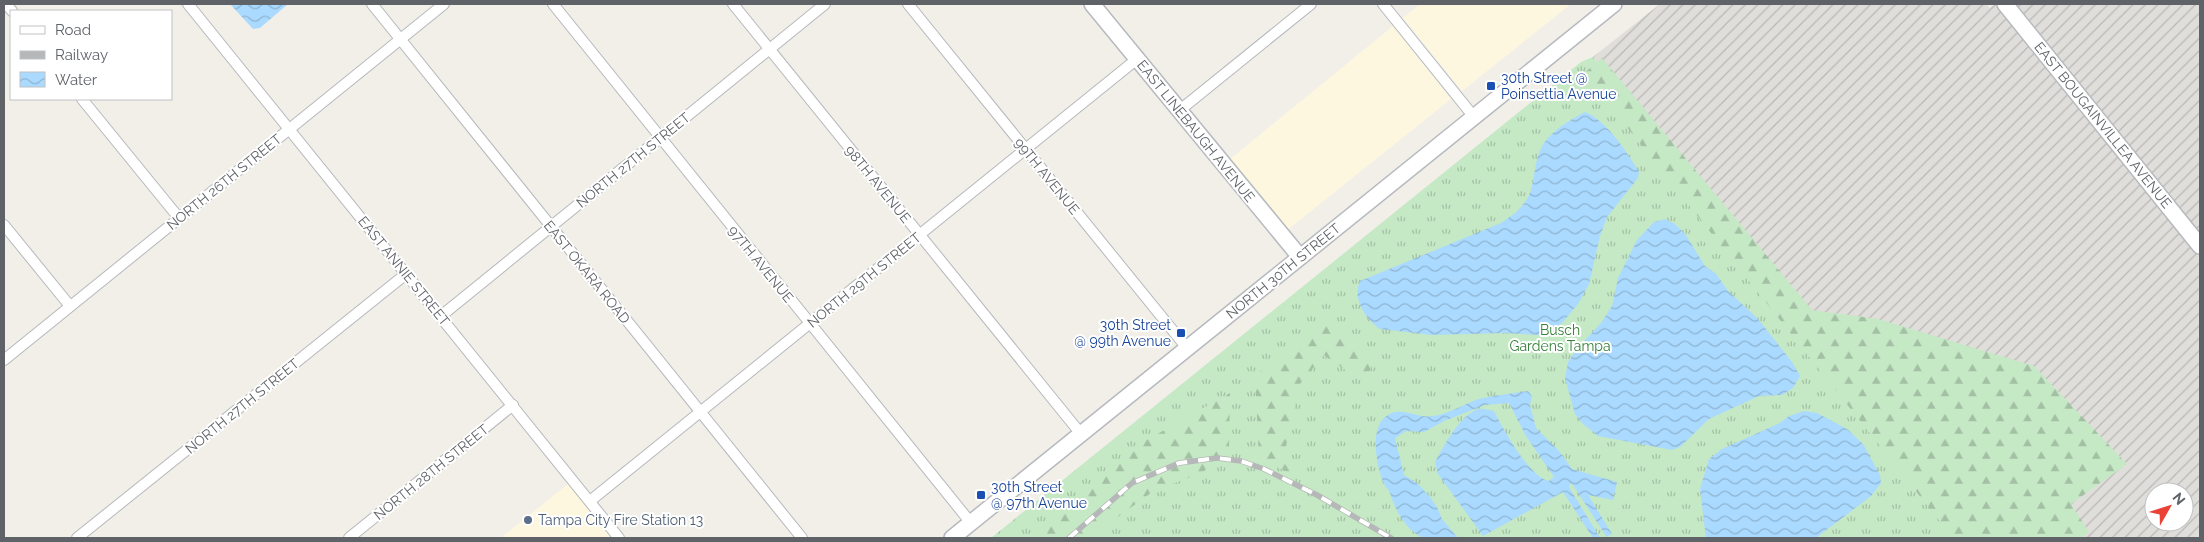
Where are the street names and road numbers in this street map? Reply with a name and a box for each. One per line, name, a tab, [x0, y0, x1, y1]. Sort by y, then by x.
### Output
street label: EAST BOUGAINVILLEA AVENUE	[2031, 39, 2175, 211]
street label: EAST LINEBAUGH AVENUE	[1134, 57, 1258, 205]
street label: NORTH 27TH STREET	[573, 109, 693, 211]
street label: NORTH 26TH STREET	[164, 131, 285, 233]
street label: 99TH AVENUE	[1011, 134, 1083, 218]
street label: 98TH AVENUE	[842, 142, 914, 226]
street label: EAST ANNIE STREET	[355, 213, 453, 329]
street label: EAST OKARA ROAD	[541, 217, 633, 327]
street label: NORTH 30TH STREET	[1223, 220, 1344, 322]
street label: 97TH AVENUE	[725, 222, 797, 306]
street label: NORTH 29TH STREET	[804, 229, 924, 331]
street label: NORTH 27TH STREET	[182, 355, 302, 457]
street label: NORTH 28TH STREET	[371, 421, 492, 523]

